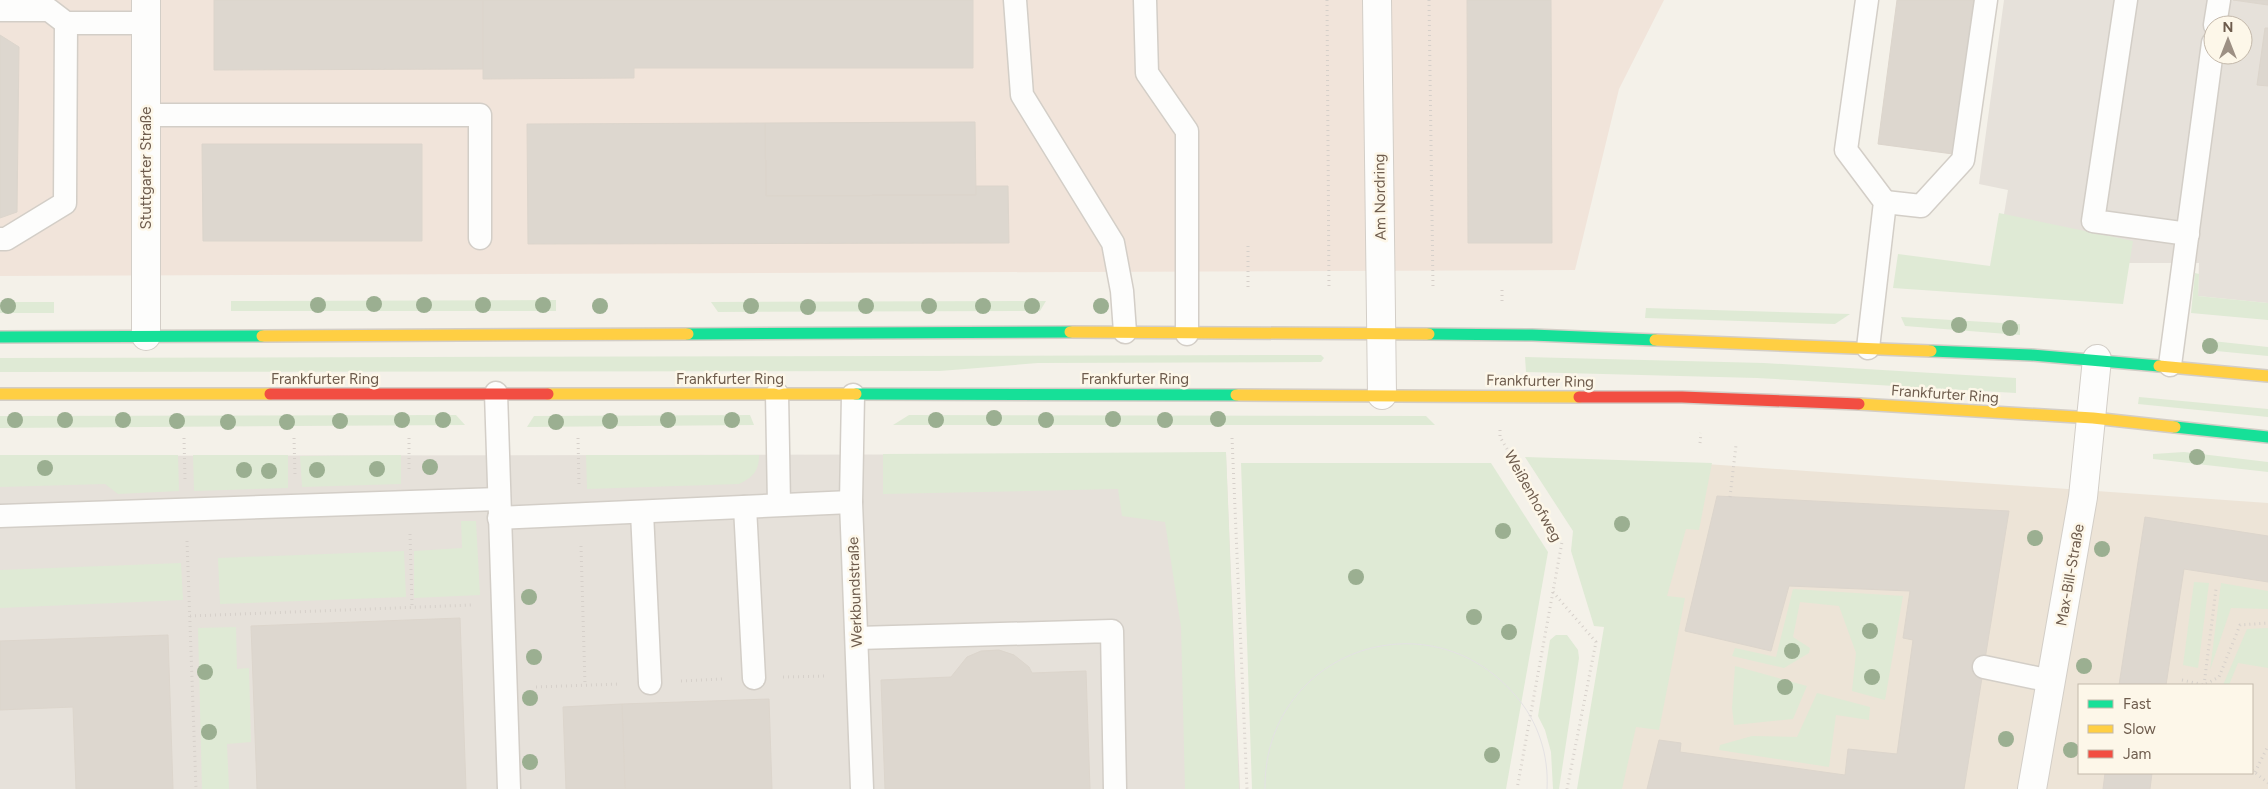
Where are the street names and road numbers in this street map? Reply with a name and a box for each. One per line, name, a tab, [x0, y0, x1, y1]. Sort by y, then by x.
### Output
street label: Stuttgarter Straße	[137, 107, 155, 229]
street label: Am Nordring	[1370, 154, 1390, 240]
street label: Frankfurter Ring	[271, 370, 379, 388]
street label: Frankfurter Ring	[676, 370, 784, 388]
street label: Frankfurter Ring	[1081, 370, 1189, 388]
street label: Frankfurter Ring	[1486, 371, 1594, 391]
street label: Frankfurter Ring	[1891, 381, 1999, 407]
street label: Weißenhofweg	[1500, 447, 1566, 545]
street label: Max-Bill-Straße	[2052, 522, 2088, 628]
street label: Werkbundstraße	[844, 536, 866, 648]

